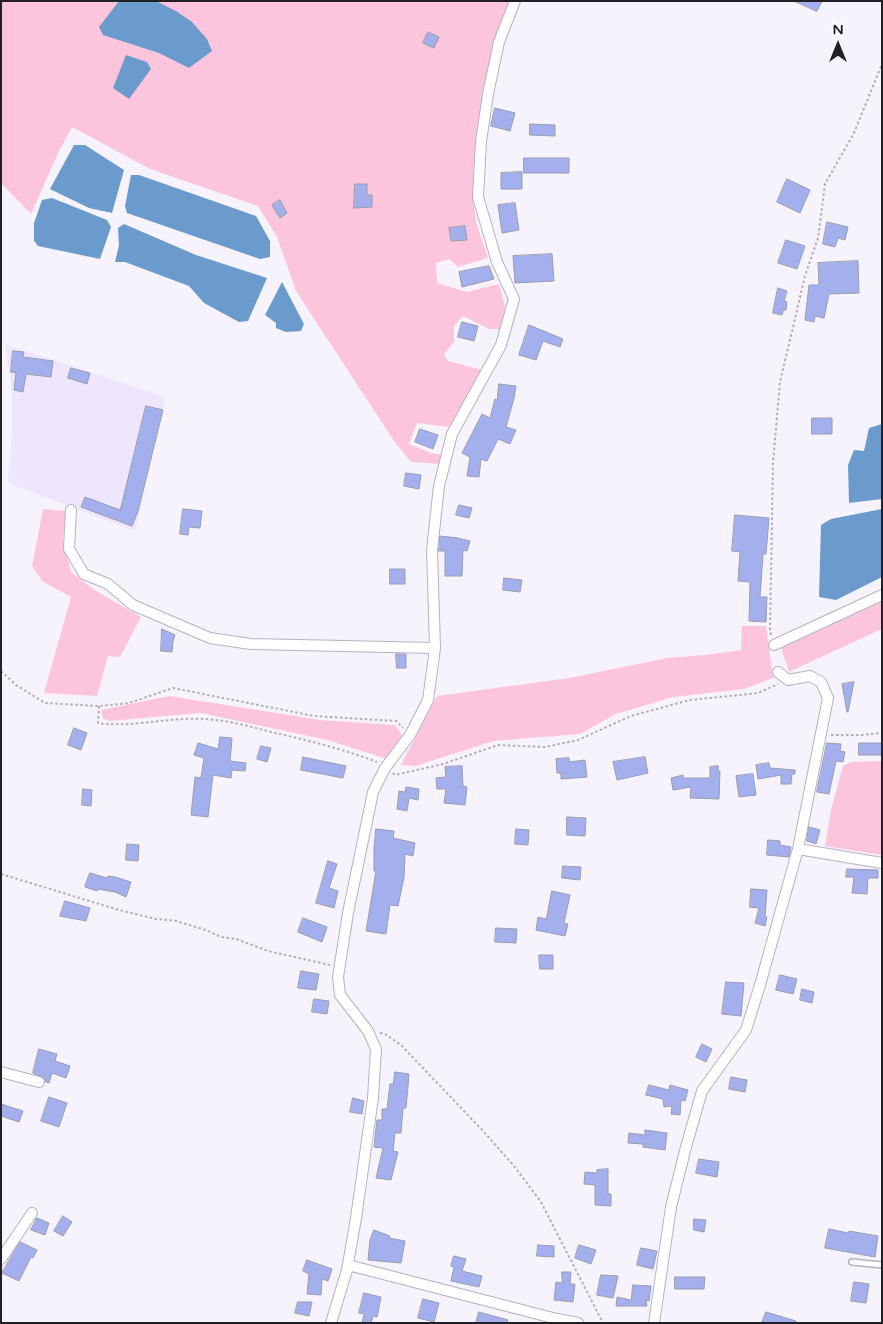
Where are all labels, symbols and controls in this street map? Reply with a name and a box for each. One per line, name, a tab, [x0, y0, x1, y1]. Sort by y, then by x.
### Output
north arrow	[813, 20, 863, 70]
text: N	[832, 21, 844, 38]

